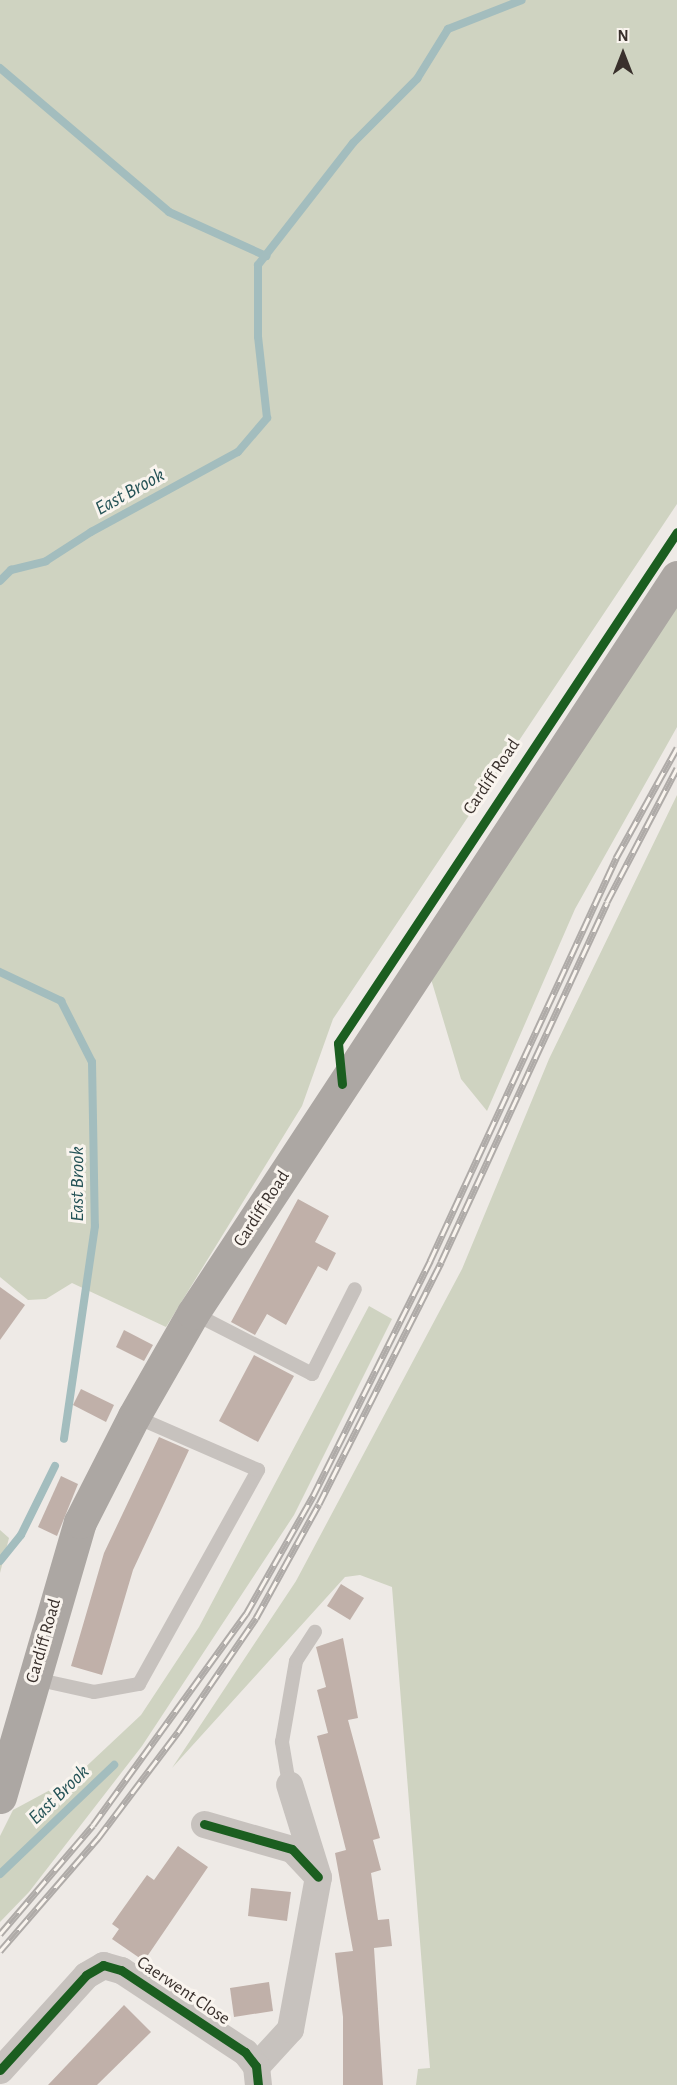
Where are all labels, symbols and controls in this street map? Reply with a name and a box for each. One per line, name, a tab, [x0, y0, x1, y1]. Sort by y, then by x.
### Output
north arrow	[593, 24, 653, 84]
text: N	[617, 28, 629, 44]
water label: East Brook	[91, 463, 169, 521]
street label: Cardiff Road	[459, 735, 525, 819]
water label: East Brook	[65, 1146, 89, 1222]
street label: Cardiff Road	[229, 1167, 295, 1251]
street label: Cardiff Road	[22, 1596, 66, 1686]
water label: East Brook	[23, 1760, 95, 1830]
street label: Caerwent Close	[132, 1952, 234, 2030]

